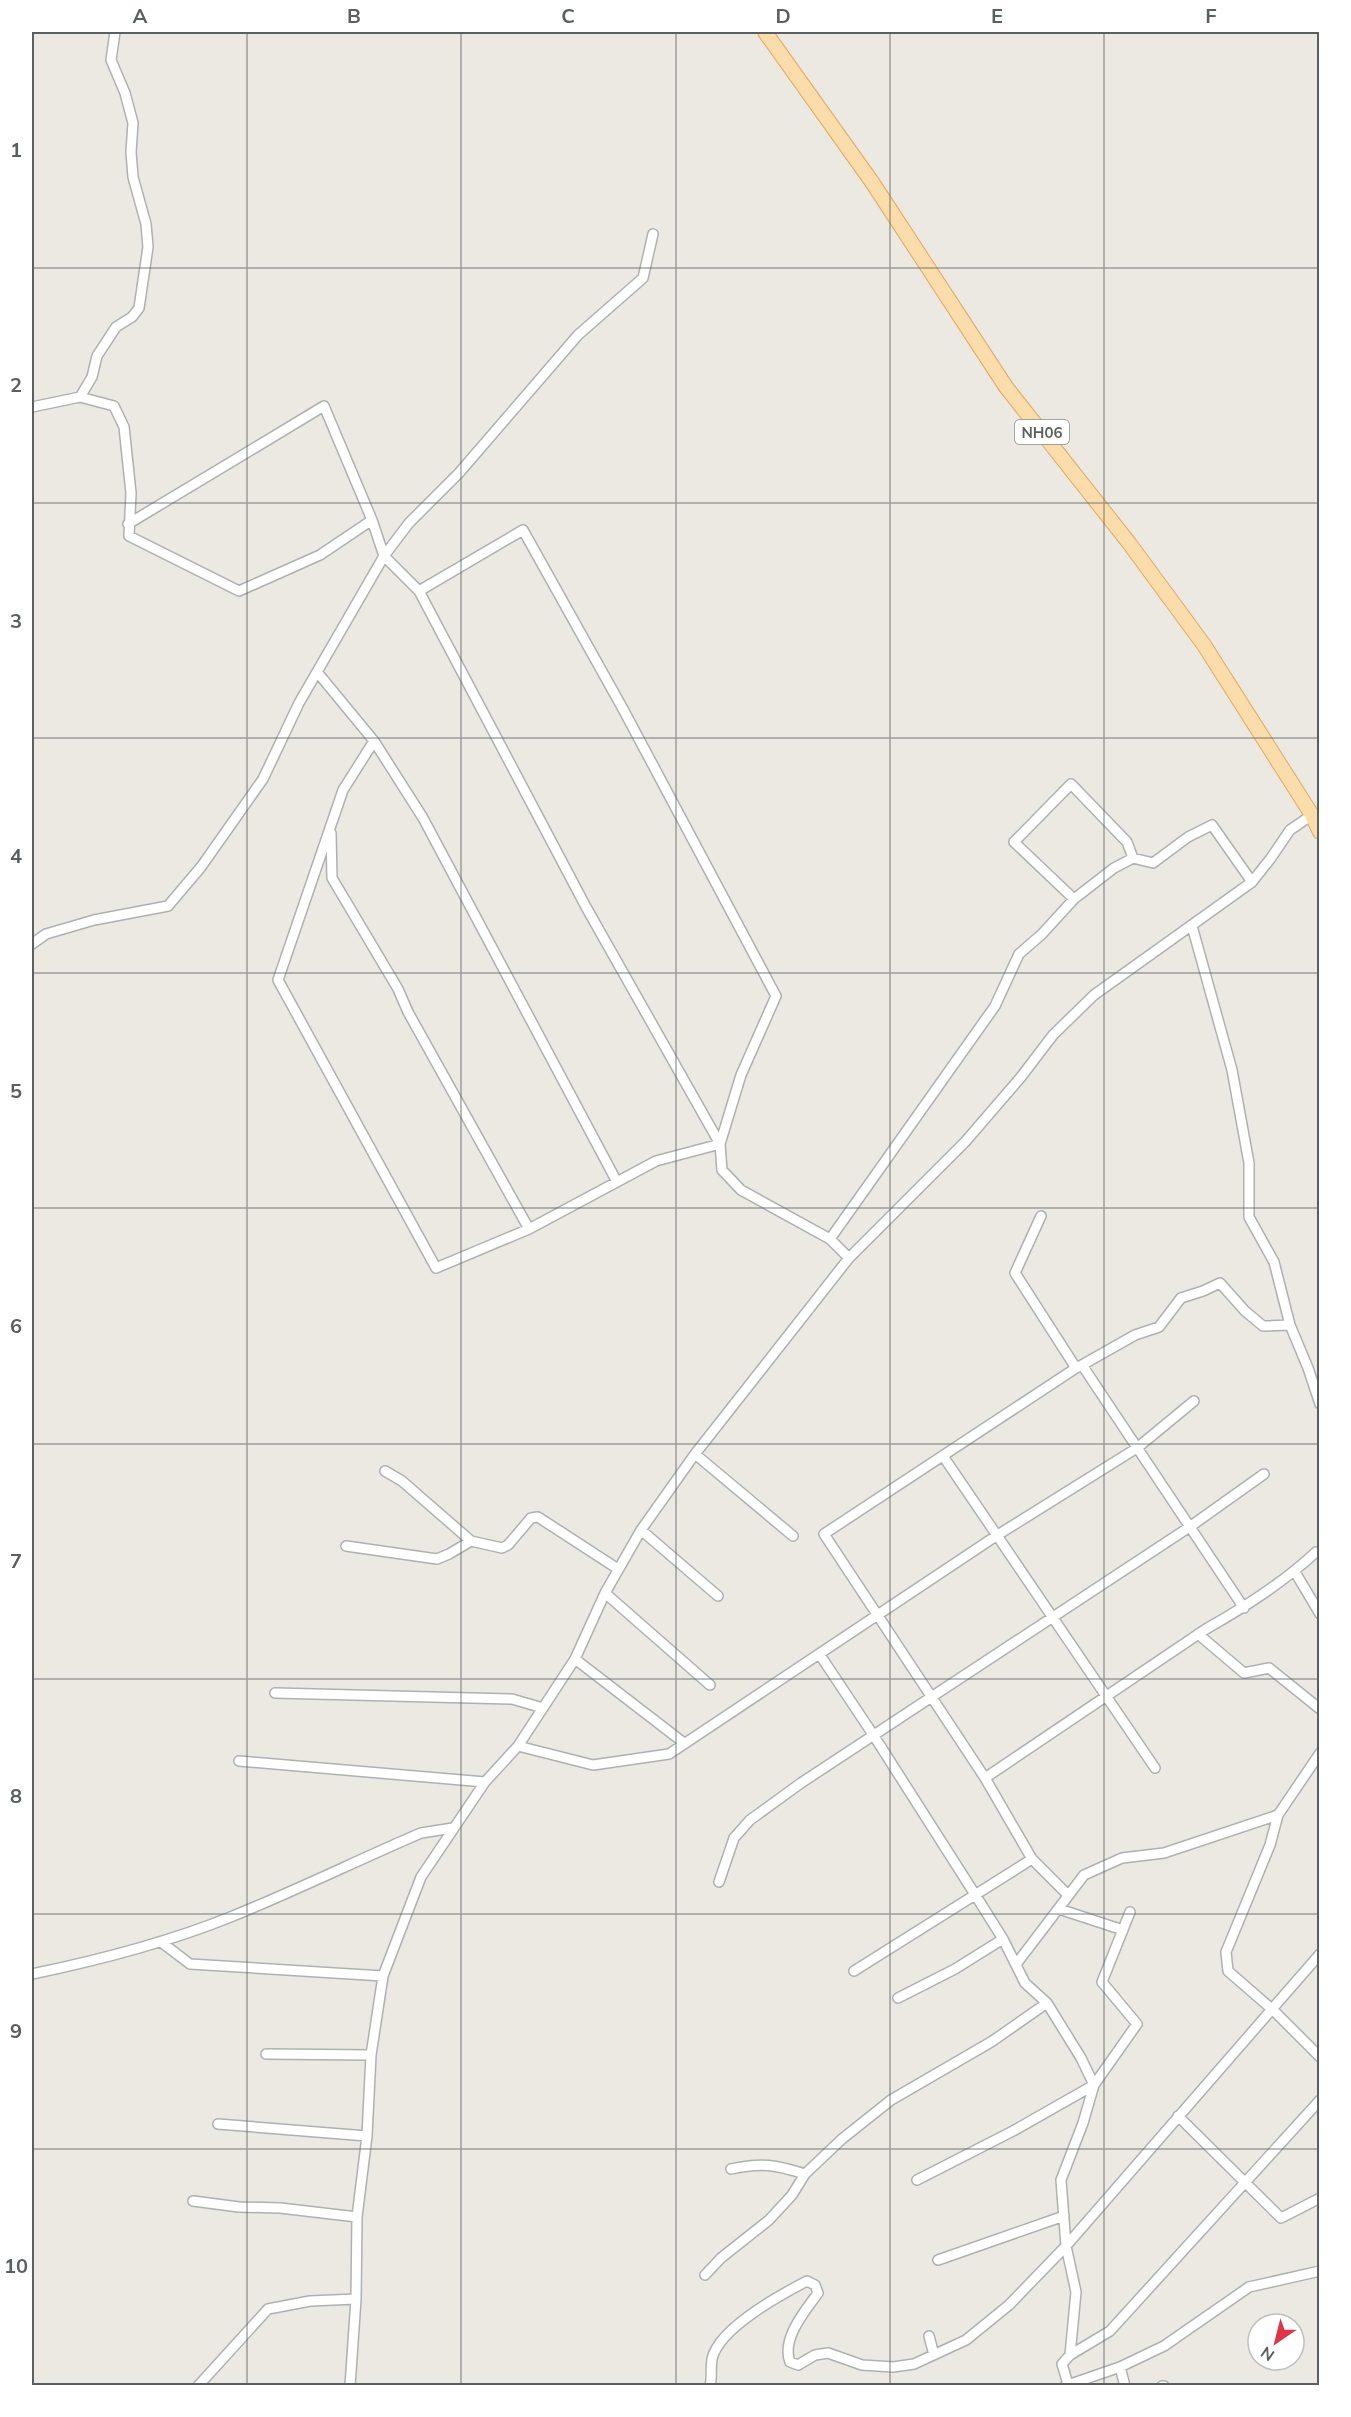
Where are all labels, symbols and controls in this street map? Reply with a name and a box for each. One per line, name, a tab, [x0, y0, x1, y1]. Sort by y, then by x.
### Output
text: A	[133, 3, 148, 28]
text: B	[347, 3, 361, 28]
text: C	[561, 3, 575, 28]
text: D	[775, 3, 791, 28]
text: E	[991, 3, 1003, 28]
text: F	[1205, 3, 1217, 28]
text: 1	[10, 137, 22, 162]
text: 2	[10, 372, 22, 397]
road number: NH06	[1015, 420, 1069, 444]
text: 3	[10, 608, 22, 633]
text: 4	[10, 843, 22, 868]
text: 5	[10, 1078, 22, 1103]
text: 6	[10, 1313, 22, 1338]
text: 7	[10, 1548, 22, 1573]
text: 8	[10, 1783, 22, 1808]
text: 9	[10, 2018, 22, 2043]
text: 10	[4, 2253, 28, 2278]
north arrow	[1246, 2312, 1306, 2372]
text: N	[1257, 2343, 1278, 2366]

